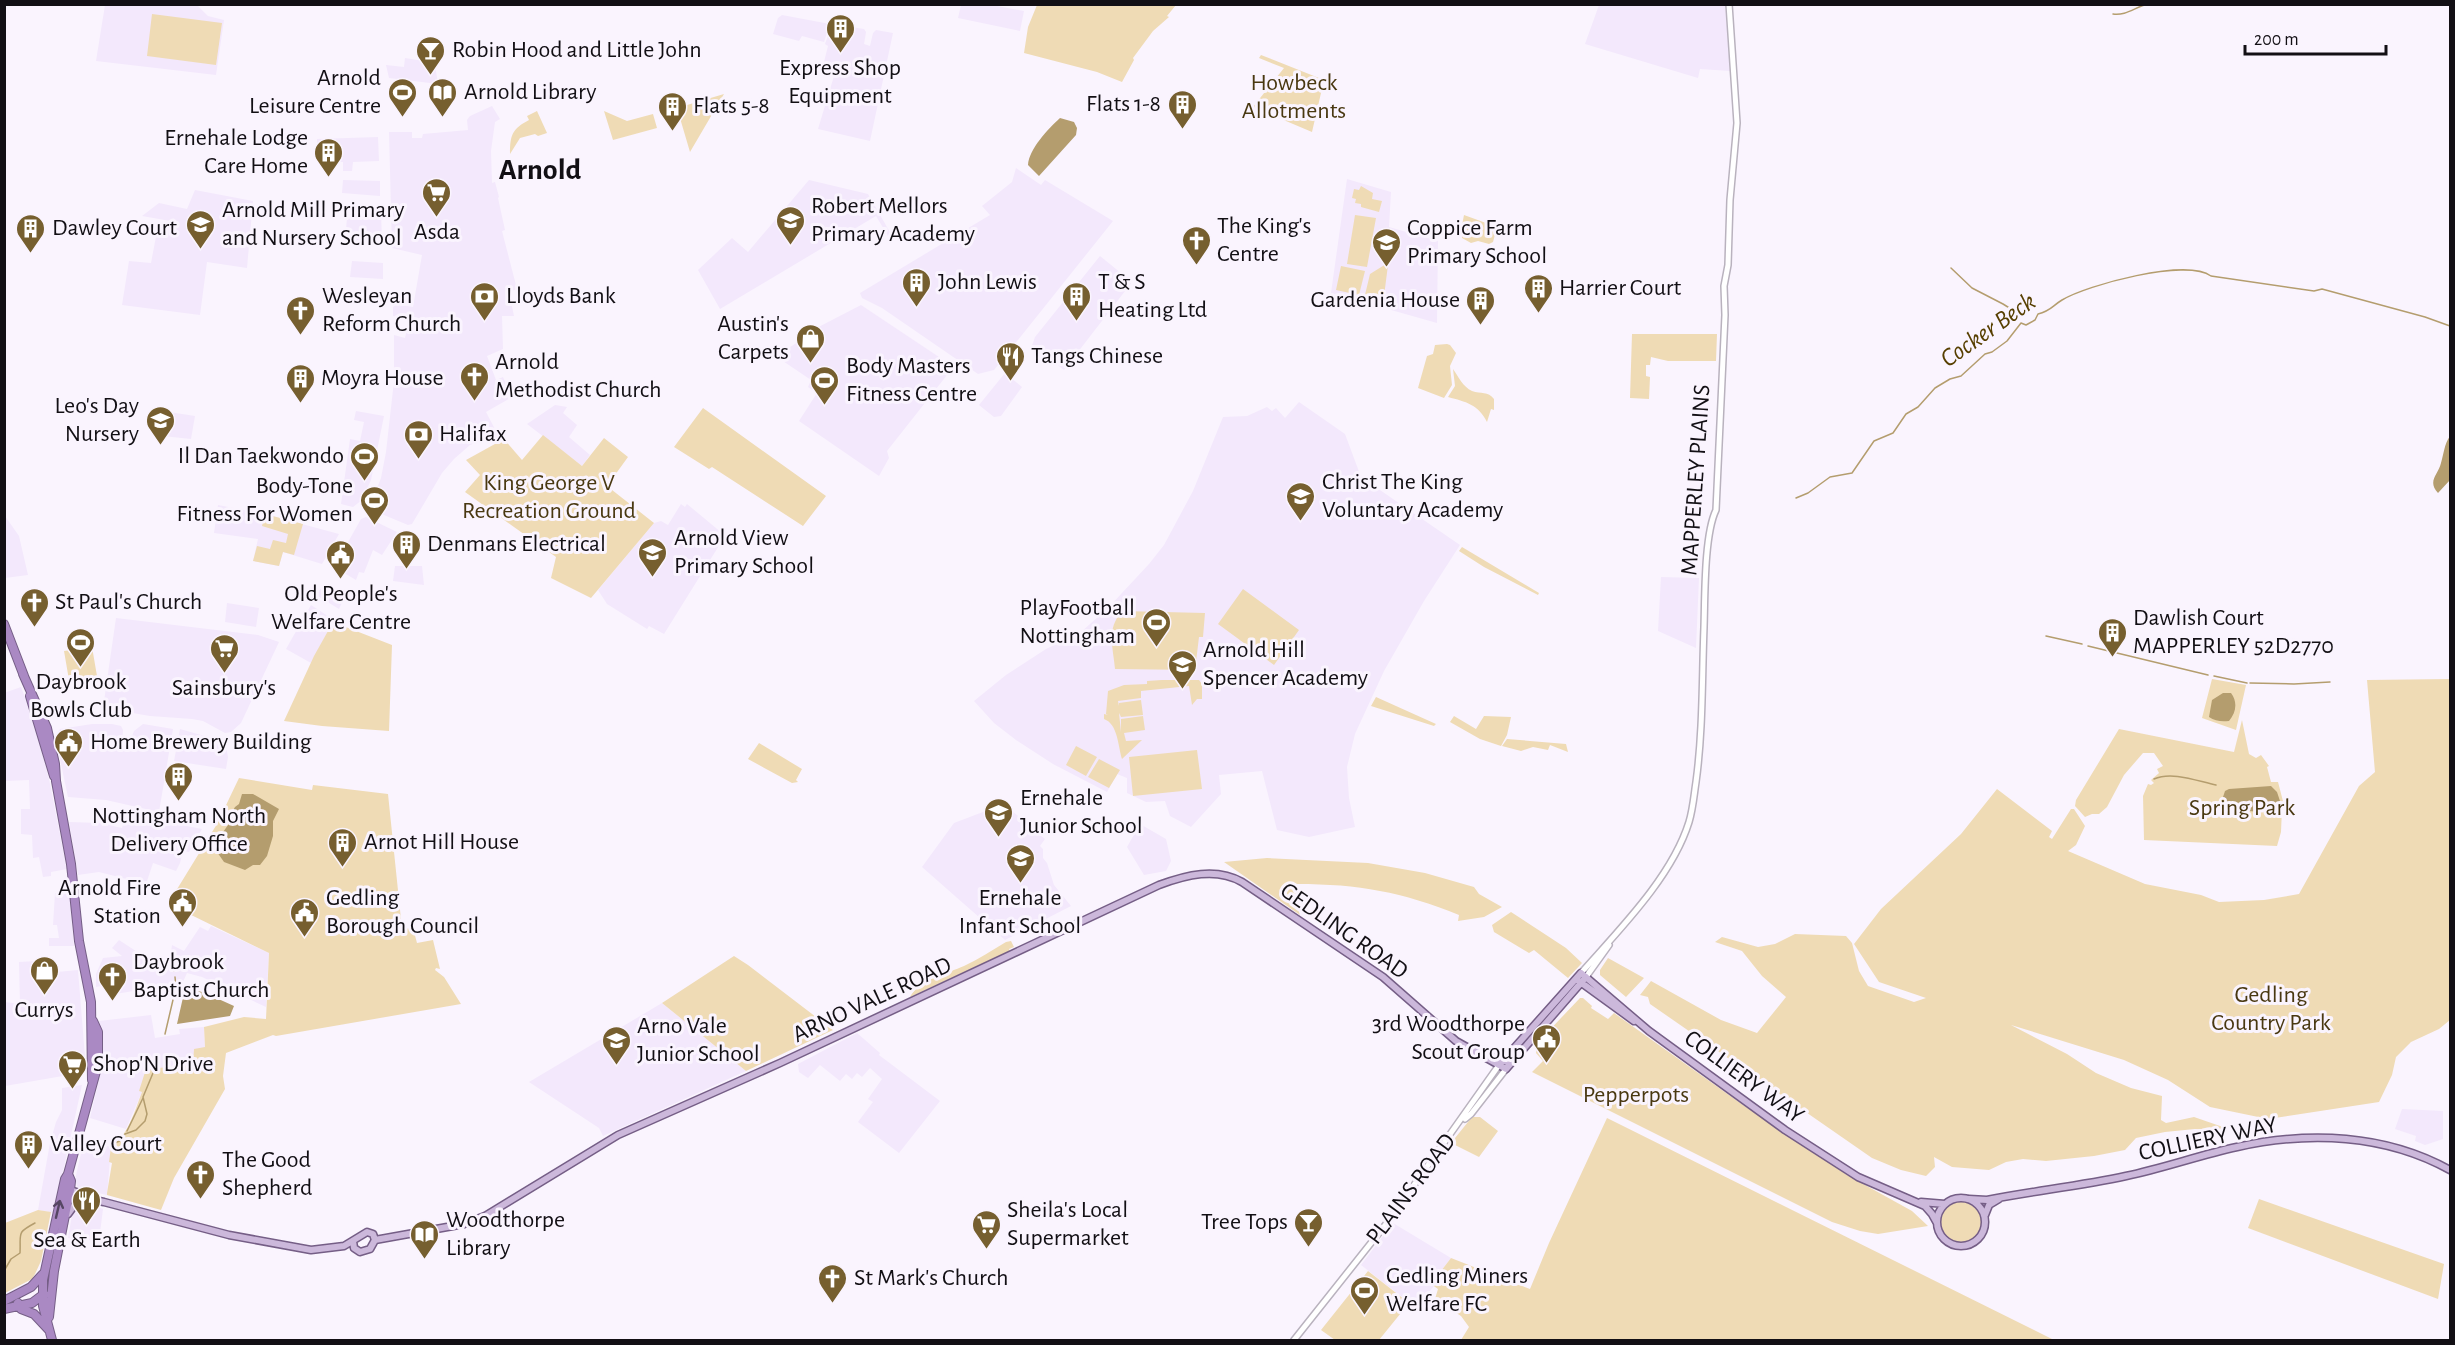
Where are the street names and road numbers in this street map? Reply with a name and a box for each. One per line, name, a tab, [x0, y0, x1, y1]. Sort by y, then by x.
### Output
street label: MAPPERLEY PLAINS	[1677, 384, 1715, 576]
street label: GEDLING ROAD	[1276, 878, 1412, 984]
street label: ARNO VALE ROAD	[789, 953, 955, 1047]
street label: COLLIERY WAY	[1680, 1026, 1808, 1128]
street label: COLLIERY WAY	[2136, 1113, 2280, 1165]
street label: PLAINS ROAD	[1362, 1129, 1460, 1249]

